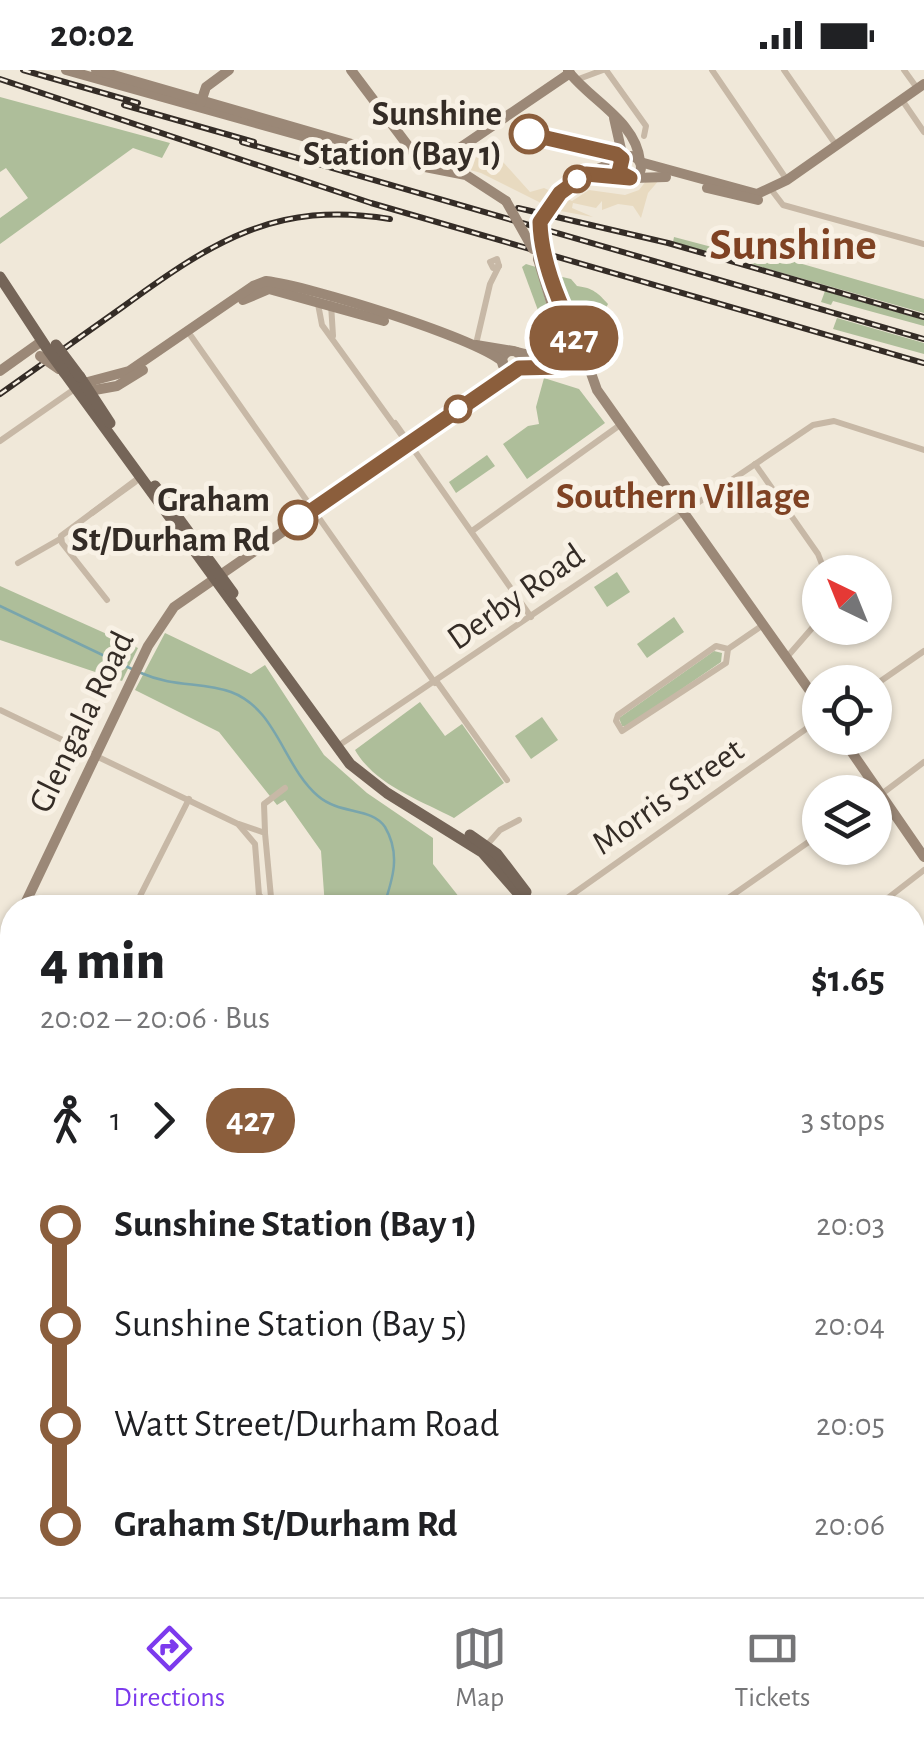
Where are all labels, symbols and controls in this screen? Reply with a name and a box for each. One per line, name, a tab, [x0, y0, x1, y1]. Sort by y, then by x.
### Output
text: 20:02	[50, 16, 134, 54]
place label: Sunshine Station (Bay 1)	[303, 97, 502, 172]
marker: Sunshine Station (Bay 1)	[510, 115, 548, 153]
unlabelled marker	[564, 166, 590, 192]
district label: Sunshine	[709, 223, 877, 268]
line badge: 427	[516, 306, 632, 370]
text: 427	[549, 321, 599, 356]
unlabelled marker	[445, 396, 471, 422]
district label: Southern Village	[556, 478, 810, 516]
place label: Graham St/Durham Rd	[71, 483, 270, 558]
marker: Graham St/Durham Rd	[279, 501, 317, 539]
street label: Derby Road	[441, 537, 591, 657]
north arrow	[802, 555, 892, 645]
map controls	[802, 555, 892, 865]
street label: Glengala Road	[23, 626, 141, 818]
button: locate	[802, 665, 892, 755]
street label: Morris Street	[586, 732, 750, 862]
button: layers	[802, 775, 892, 865]
text: 4 min	[40, 934, 165, 989]
text: $1.65	[811, 961, 885, 999]
text: 20:02 – 20:06 · Bus	[40, 1002, 270, 1034]
icon: walk	[40, 1093, 95, 1148]
icon: forward	[136, 1093, 191, 1148]
text: 427	[226, 1103, 275, 1138]
text: 1	[110, 1104, 121, 1136]
text: 3 stops	[801, 1104, 885, 1136]
text: Sunshine Station (Bay 1)	[114, 1206, 477, 1244]
text: 20:03	[816, 1209, 885, 1241]
text: Sunshine Station (Bay 5)	[114, 1306, 468, 1344]
text: 20:04	[814, 1309, 885, 1341]
text: Watt Street/Durham Road	[114, 1406, 499, 1444]
text: 20:05	[816, 1409, 885, 1441]
text: Graham St/Durham Rd	[114, 1506, 458, 1544]
text: 20:06	[814, 1509, 885, 1541]
tab: Directions	[114, 1621, 225, 1715]
tab: Map	[452, 1621, 507, 1715]
tab: Tickets	[735, 1621, 810, 1715]

